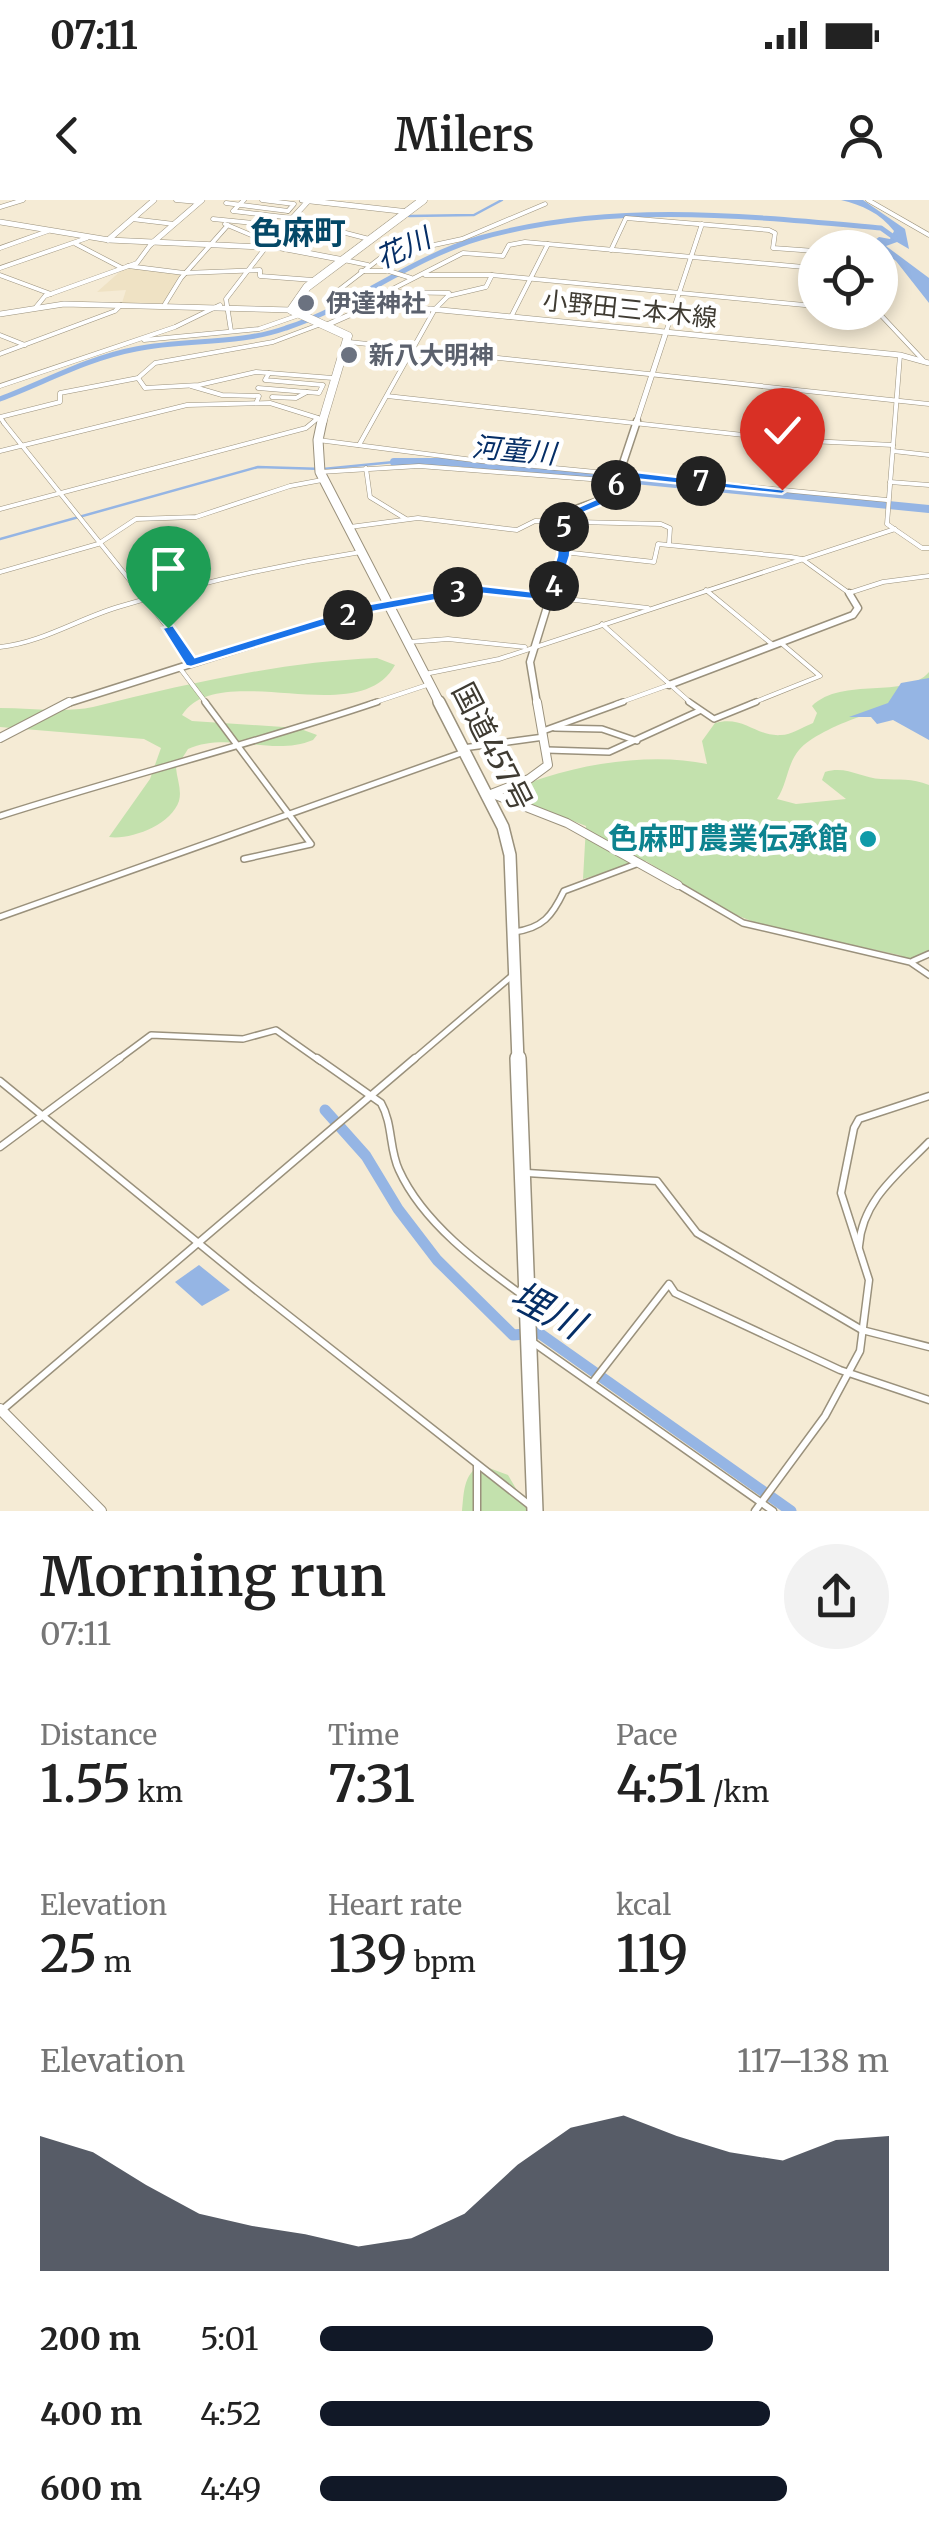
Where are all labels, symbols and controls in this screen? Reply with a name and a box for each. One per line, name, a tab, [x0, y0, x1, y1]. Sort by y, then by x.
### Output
text: 07:11	[50, 12, 138, 59]
text: Milers	[394, 107, 535, 163]
icon: back	[40, 108, 95, 163]
icon: person	[834, 108, 889, 163]
district label: 色麻町	[250, 213, 346, 253]
water label: 花川	[370, 219, 439, 276]
map controls	[798, 230, 898, 330]
button: locate	[798, 230, 898, 330]
street label: 小野田三本木線	[541, 284, 719, 334]
place label: 伊達神社	[326, 287, 426, 319]
marker: 伊達神社	[295, 292, 317, 314]
place label: 新八大明神	[369, 339, 494, 371]
marker: 新八大明神	[338, 344, 360, 366]
pin	[740, 388, 825, 491]
icon: check	[755, 403, 810, 458]
water label: 河童川	[471, 428, 560, 472]
pin: 7	[676, 456, 726, 506]
pin: 6	[591, 460, 641, 510]
text: 7	[693, 463, 709, 499]
text: 6	[607, 467, 625, 503]
pin: 5	[539, 502, 589, 552]
text: 5	[556, 509, 572, 545]
pin	[126, 526, 211, 629]
icon: arrive	[141, 541, 196, 596]
pin: 4	[529, 561, 579, 611]
pin: 3	[433, 567, 483, 617]
text: 4	[545, 568, 563, 604]
text: 3	[450, 574, 466, 610]
pin: 2	[323, 590, 373, 640]
text: 2	[340, 597, 356, 633]
street label: 国道457号	[444, 676, 541, 817]
place label: 色麻町農業伝承館	[608, 819, 848, 857]
marker: 色麻町農業伝承館	[857, 828, 879, 850]
water label: 埋川	[503, 1271, 595, 1350]
text: Morning run	[40, 1542, 386, 1611]
button: share	[784, 1544, 889, 1649]
text: 07:11	[40, 1614, 111, 1654]
text: Distance	[40, 1717, 157, 1753]
text: Time	[328, 1717, 399, 1753]
text: Pace	[616, 1717, 677, 1753]
text: 1.55	[40, 1753, 131, 1816]
text: 7:31	[328, 1753, 415, 1816]
text: 4:51	[616, 1753, 706, 1816]
text: km	[131, 1774, 183, 1810]
text: /km	[706, 1774, 769, 1810]
text: Elevation	[40, 1887, 167, 1923]
text: Heart rate	[328, 1887, 462, 1923]
text: kcal	[616, 1887, 671, 1923]
text: 25	[40, 1923, 97, 1986]
text: 139	[328, 1923, 407, 1986]
text: 119	[616, 1923, 688, 1986]
text: m	[97, 1944, 132, 1980]
text: bpm	[407, 1944, 476, 1980]
text: Elevation	[40, 2041, 185, 2081]
text: 117–138 m	[737, 2041, 889, 2081]
text: 200 m	[40, 2319, 141, 2359]
text: 5:01	[200, 2319, 258, 2359]
text: 400 m	[40, 2394, 142, 2434]
text: 4:52	[200, 2394, 262, 2434]
text: 600 m	[40, 2469, 142, 2509]
text: 4:49	[200, 2469, 261, 2509]

